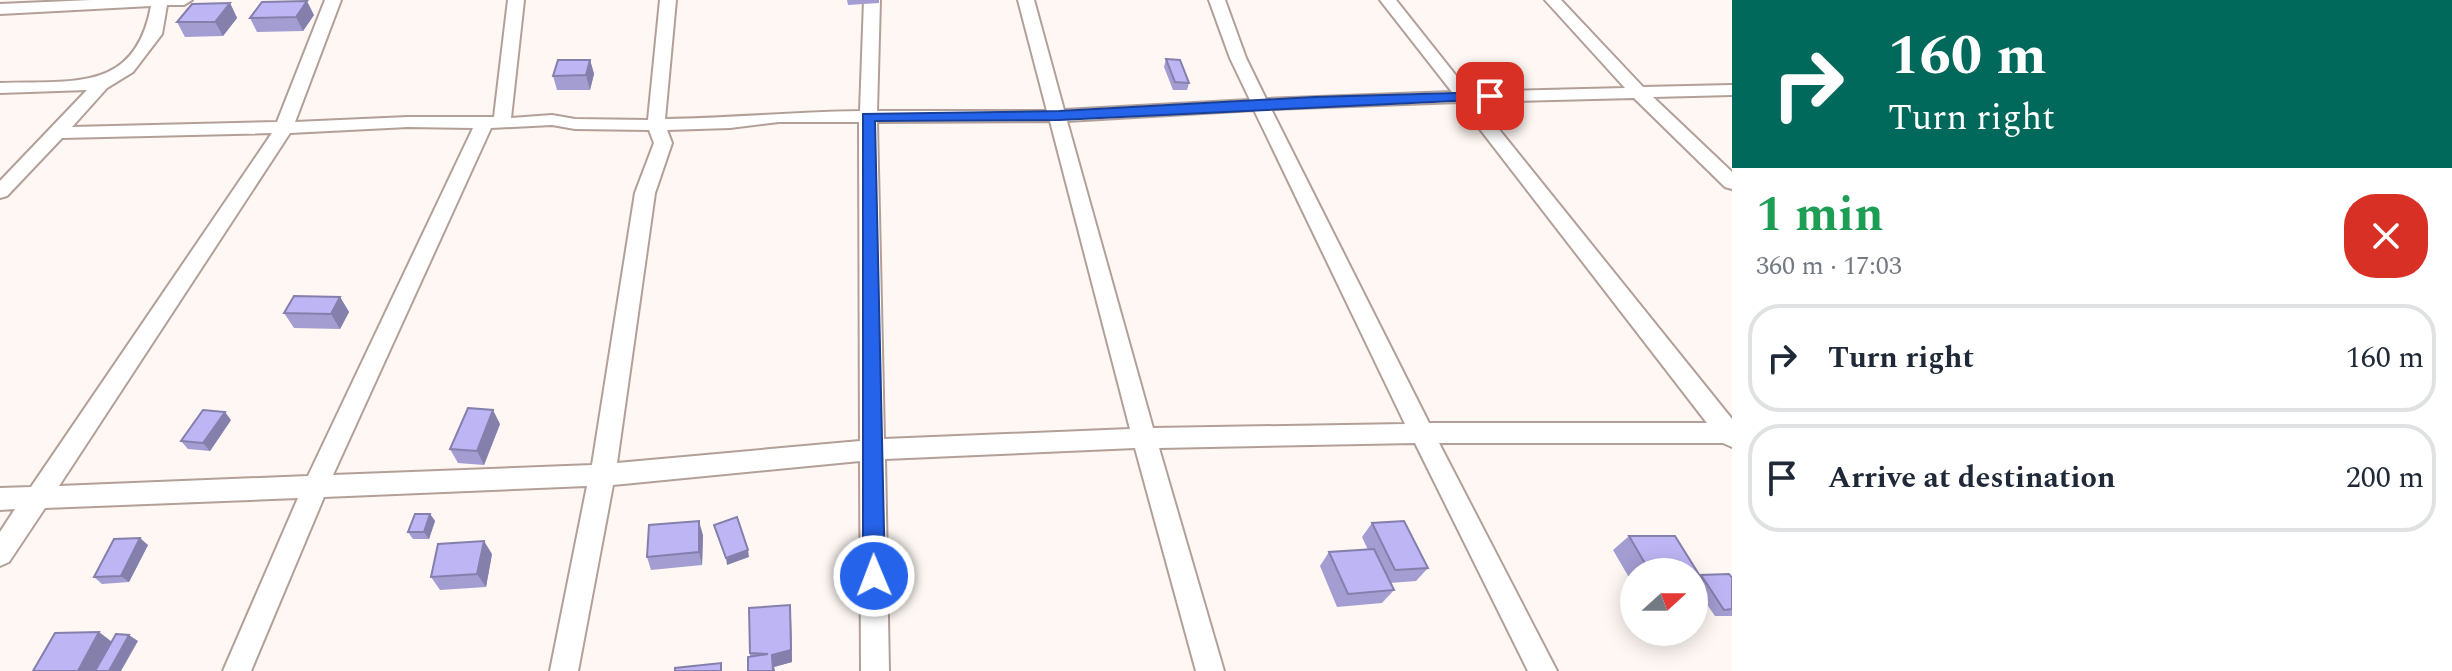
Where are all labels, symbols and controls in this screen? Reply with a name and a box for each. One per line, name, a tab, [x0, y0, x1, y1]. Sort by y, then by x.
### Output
text: 160 m	[1888, 14, 2047, 99]
icon: right	[1756, 32, 1860, 136]
pin	[1456, 62, 1524, 130]
icon: arrive	[1468, 74, 1512, 118]
text: Turn right	[1888, 91, 2055, 146]
text: 1 min	[1756, 179, 1884, 252]
button: close	[2344, 194, 2428, 278]
text: 360 m · 17:03	[1756, 246, 1902, 286]
text: Turn right	[1828, 335, 1974, 381]
text: 160 m	[2346, 335, 2424, 381]
icon: right	[1760, 336, 1804, 380]
text: Arrive at destination	[1828, 455, 2115, 501]
text: 200 m	[2346, 455, 2424, 501]
icon: arrive	[1760, 456, 1804, 500]
position arrow	[832, 534, 916, 618]
north arrow	[1620, 558, 1708, 646]
map controls	[1620, 558, 1708, 646]

